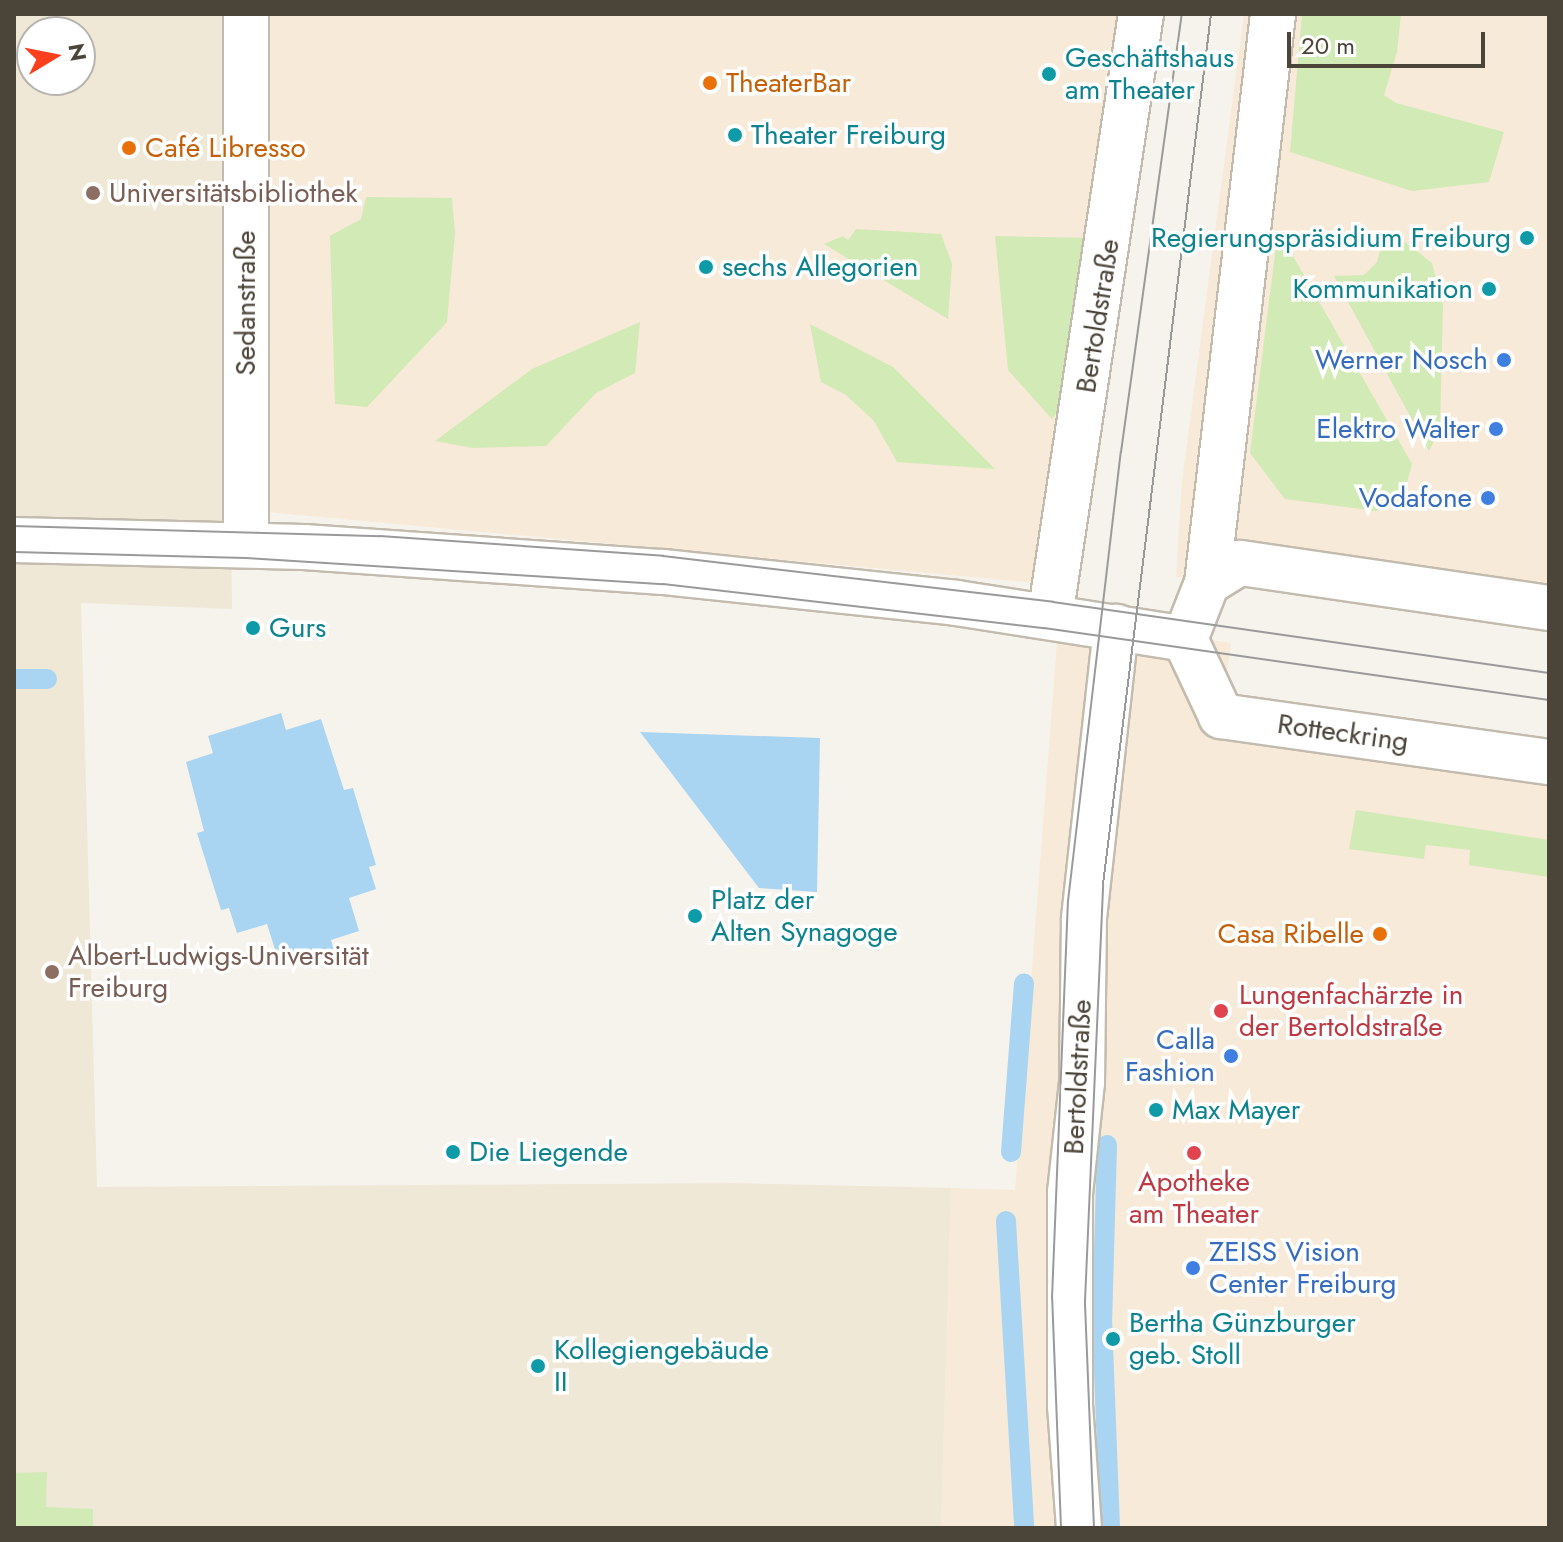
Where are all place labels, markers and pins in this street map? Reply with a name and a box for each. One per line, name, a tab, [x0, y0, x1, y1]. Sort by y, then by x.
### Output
place label: Geschäftshaus am Theater	[1065, 41, 1234, 107]
marker: Geschäftshaus am Theater	[1040, 65, 1058, 83]
place label: TheaterBar	[726, 66, 851, 100]
marker: TheaterBar	[701, 74, 719, 92]
place label: Theater Freiburg	[751, 118, 946, 152]
marker: Theater Freiburg	[726, 126, 744, 144]
place label: Café Libresso	[145, 131, 306, 165]
marker: Café Libresso	[120, 139, 138, 157]
place label: Universitätsbibliothek	[109, 176, 358, 210]
marker: Universitätsbibliothek	[84, 184, 102, 202]
place label: Regierungspräsidium Freiburg	[1151, 221, 1511, 255]
marker: Regierungspräsidium Freiburg	[1518, 229, 1536, 247]
place label: sechs Allegorien	[722, 250, 919, 284]
marker: sechs Allegorien	[697, 258, 715, 276]
place label: Kommunikation	[1293, 272, 1473, 306]
marker: Kommunikation	[1480, 280, 1498, 298]
place label: Werner Nosch	[1315, 343, 1488, 377]
marker: Werner Nosch	[1495, 351, 1513, 369]
place label: Elektro Walter	[1316, 412, 1480, 446]
marker: Elektro Walter	[1487, 420, 1505, 438]
place label: Vodafone	[1359, 481, 1472, 515]
marker: Vodafone	[1479, 489, 1497, 507]
place label: Gurs	[269, 611, 326, 645]
marker: Gurs	[244, 619, 262, 637]
place label: Platz der Alten Synagoge	[711, 883, 898, 949]
marker: Platz der Alten Synagoge	[686, 907, 704, 925]
place label: Casa Ribelle	[1218, 917, 1364, 951]
marker: Casa Ribelle	[1371, 925, 1389, 943]
place label: Albert-Ludwigs-Universität Freiburg	[68, 939, 369, 1005]
marker: Albert-Ludwigs-Universität Freiburg	[43, 963, 61, 981]
place label: Lungenfachärzte in der Bertoldstraße	[1239, 978, 1464, 1044]
marker: Lungenfachärzte in der Bertoldstraße	[1210, 1000, 1232, 1022]
place label: Calla Fashion	[1125, 1023, 1215, 1089]
marker: Calla Fashion	[1222, 1047, 1240, 1065]
place label: Max Mayer	[1172, 1093, 1300, 1127]
marker: Max Mayer	[1147, 1101, 1165, 1119]
place label: Die Liegende	[469, 1135, 628, 1169]
marker: Die Liegende	[444, 1143, 462, 1161]
marker: Apotheke am Theater	[1185, 1144, 1203, 1162]
place label: Apotheke am Theater	[1129, 1165, 1259, 1231]
place label: ZEISS Vision Center Freiburg	[1209, 1235, 1397, 1301]
marker: ZEISS Vision Center Freiburg	[1184, 1259, 1202, 1277]
place label: Bertha Günzburger geb. Stoll	[1129, 1306, 1356, 1372]
marker: Bertha Günzburger geb. Stoll	[1104, 1330, 1122, 1348]
place label: Kollegiengebäude II	[554, 1333, 769, 1399]
marker: Kollegiengebäude II	[529, 1357, 547, 1375]

